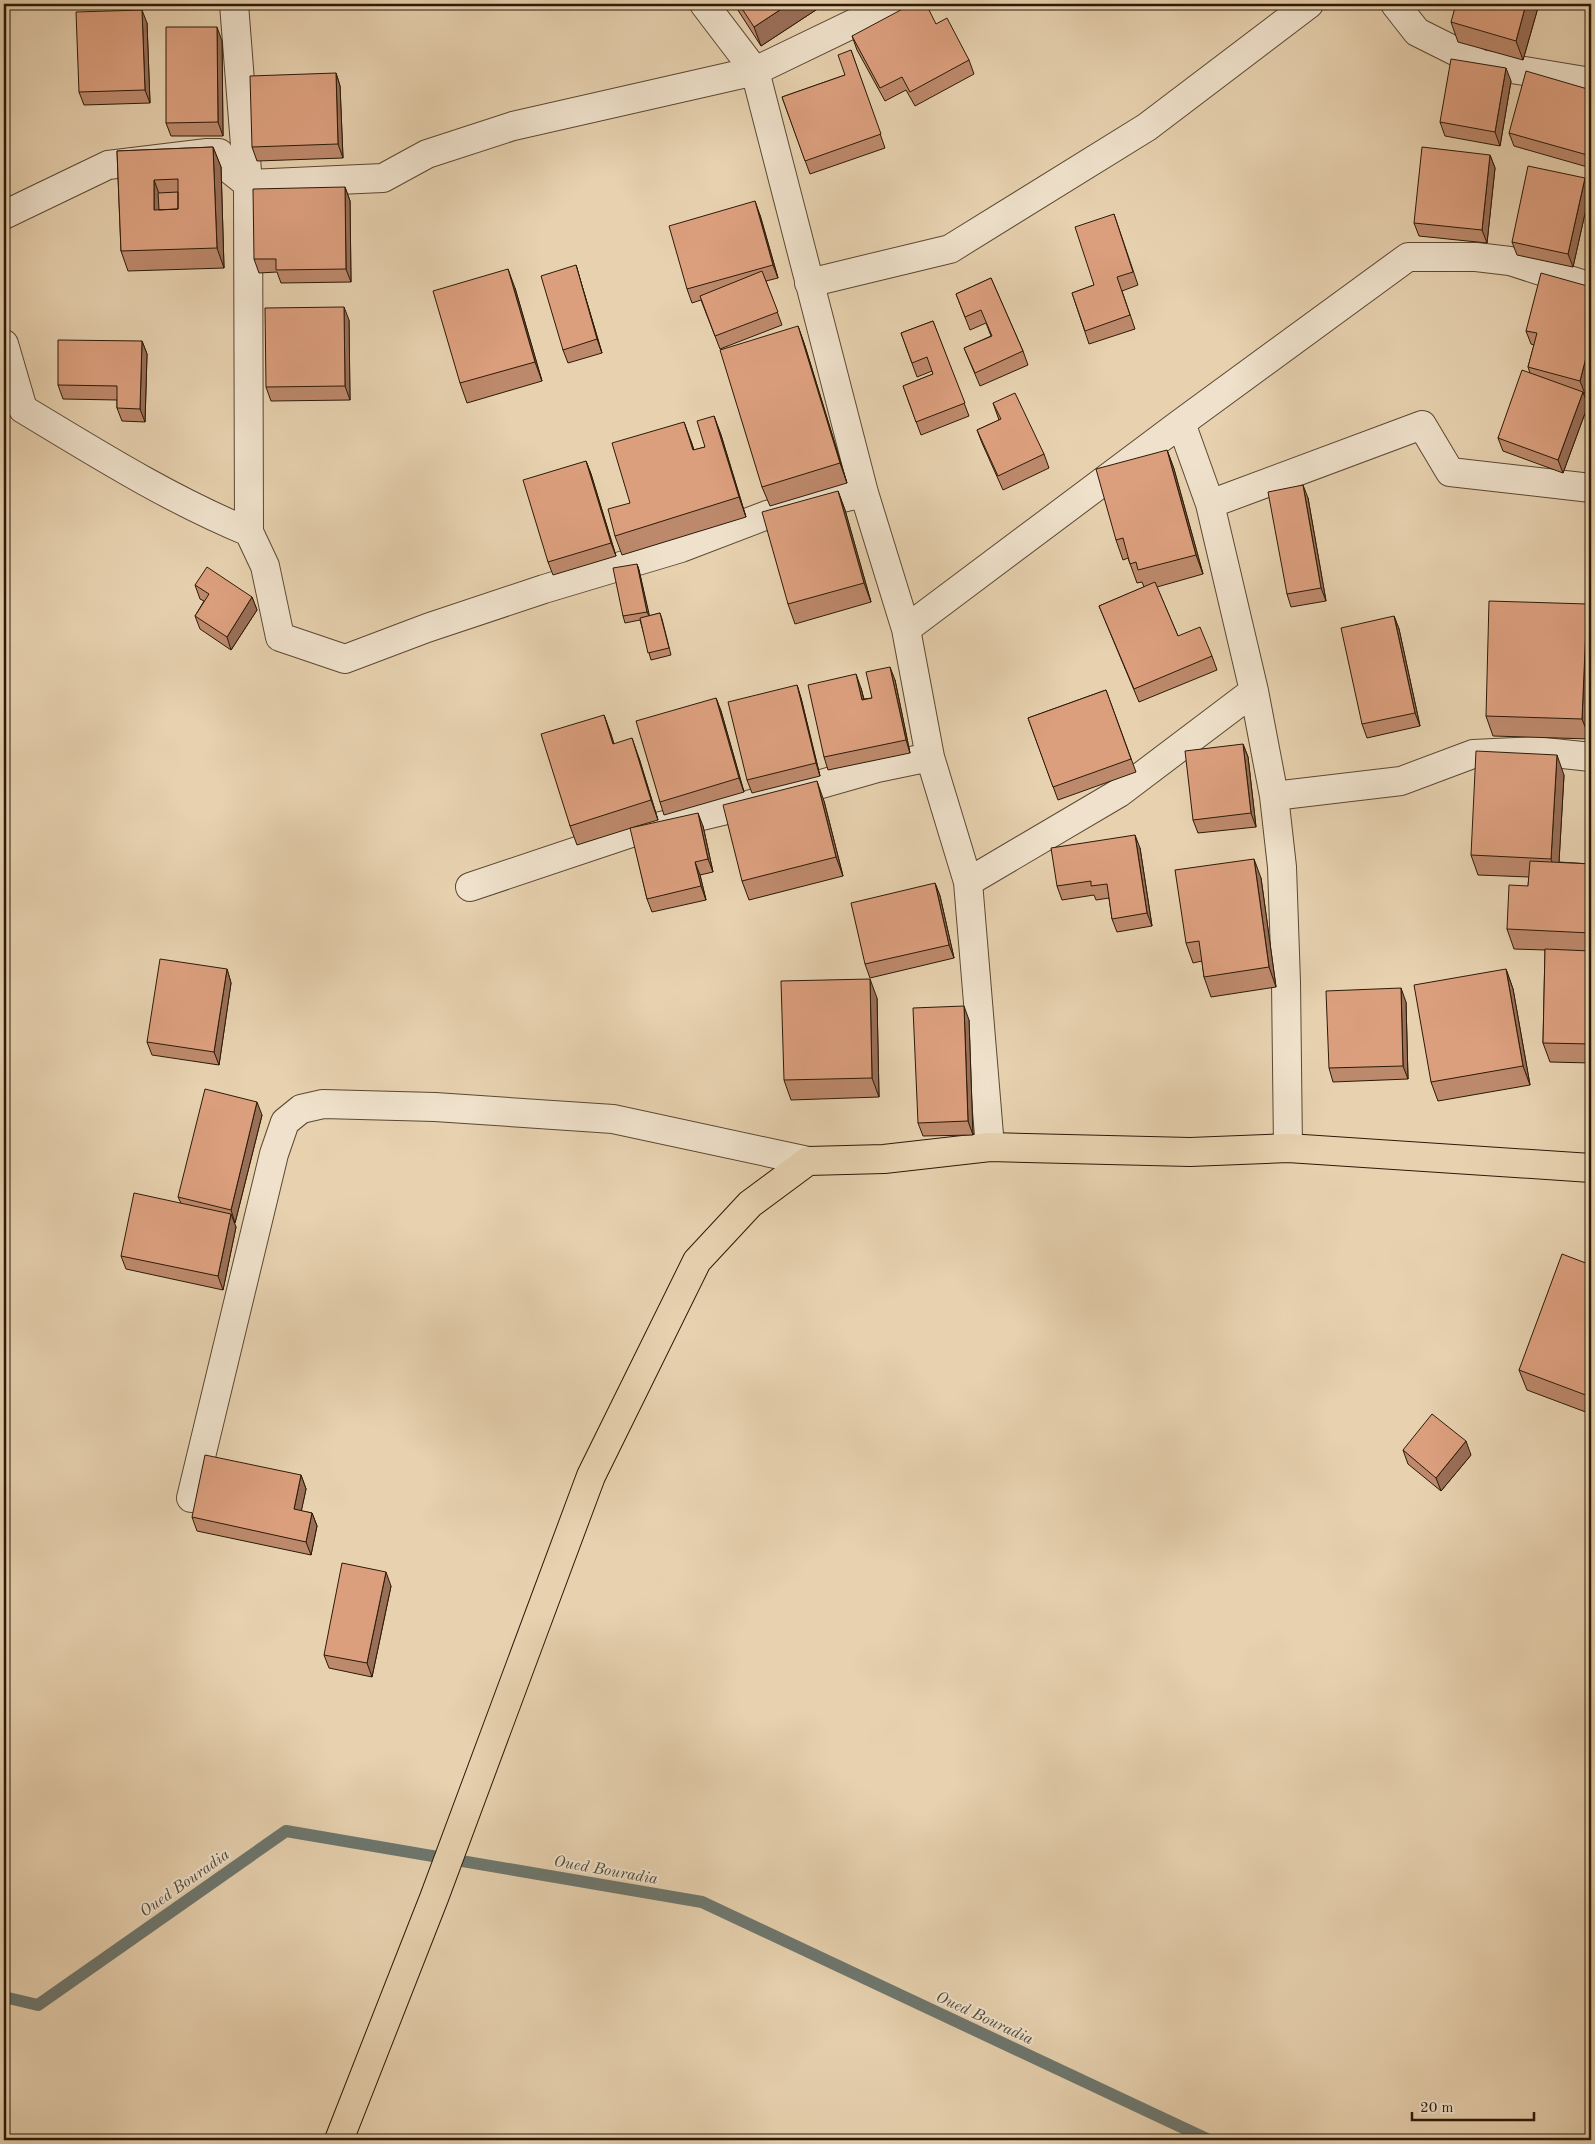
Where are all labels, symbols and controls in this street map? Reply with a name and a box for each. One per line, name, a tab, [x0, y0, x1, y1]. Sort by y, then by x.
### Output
water label: Oued Bouradia	[137, 1847, 233, 1920]
water label: Oued Bouradia	[552, 1854, 659, 1888]
water label: Oued Bouradia	[933, 1989, 1036, 2049]
scale bar	[1412, 2089, 1535, 2121]
text: 20 m	[1420, 2101, 1454, 2116]

